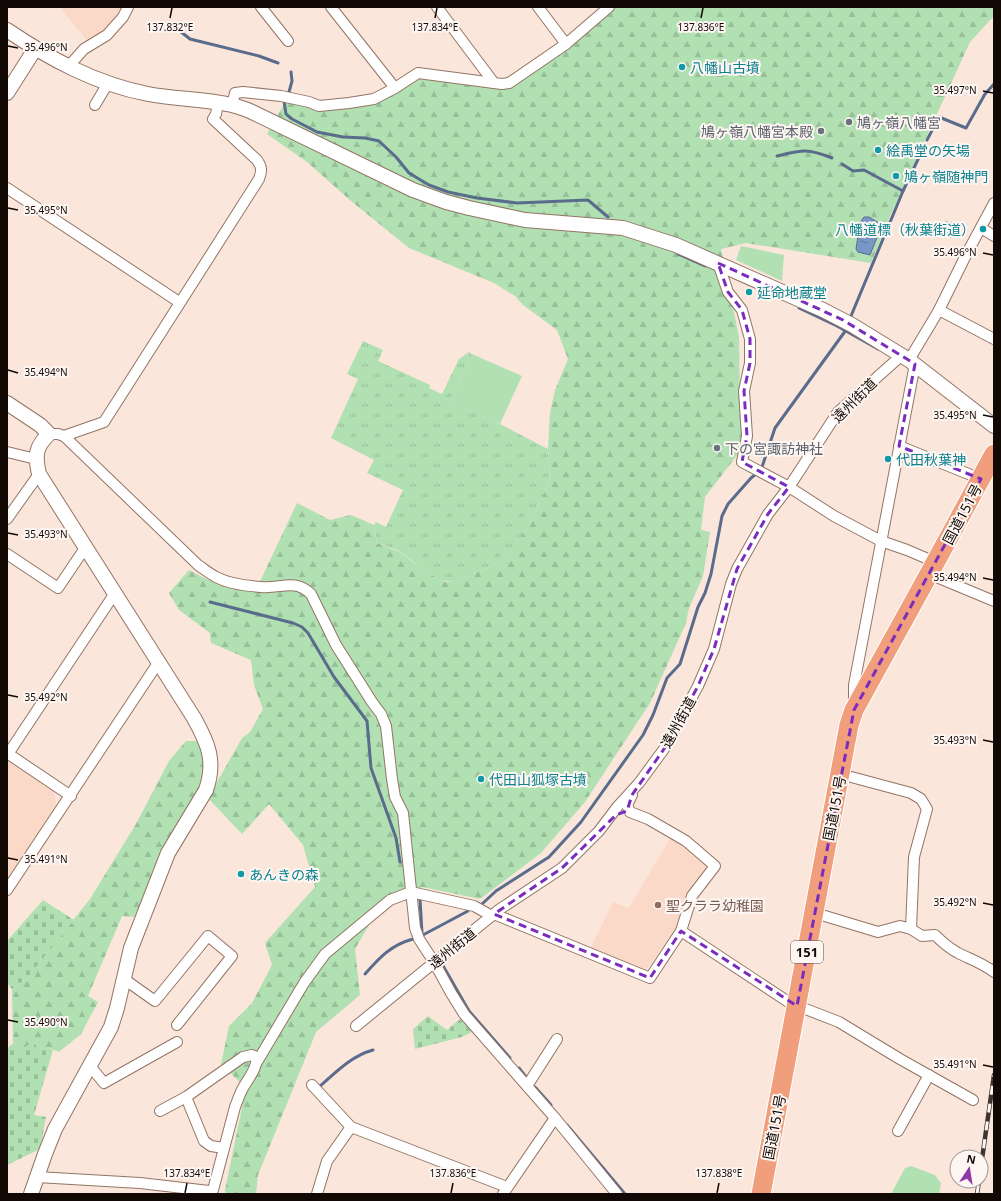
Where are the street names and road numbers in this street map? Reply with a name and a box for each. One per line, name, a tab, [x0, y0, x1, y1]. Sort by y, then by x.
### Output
street label: 遠州街道	[827, 373, 881, 427]
street label: 国道151号	[938, 480, 986, 548]
street label: 遠州街道	[656, 693, 700, 751]
street label: 国道151号	[818, 774, 850, 842]
street label: 遠州街道	[424, 923, 480, 973]
road number: 151	[791, 941, 823, 963]
street label: 国道151号	[758, 1093, 790, 1161]

